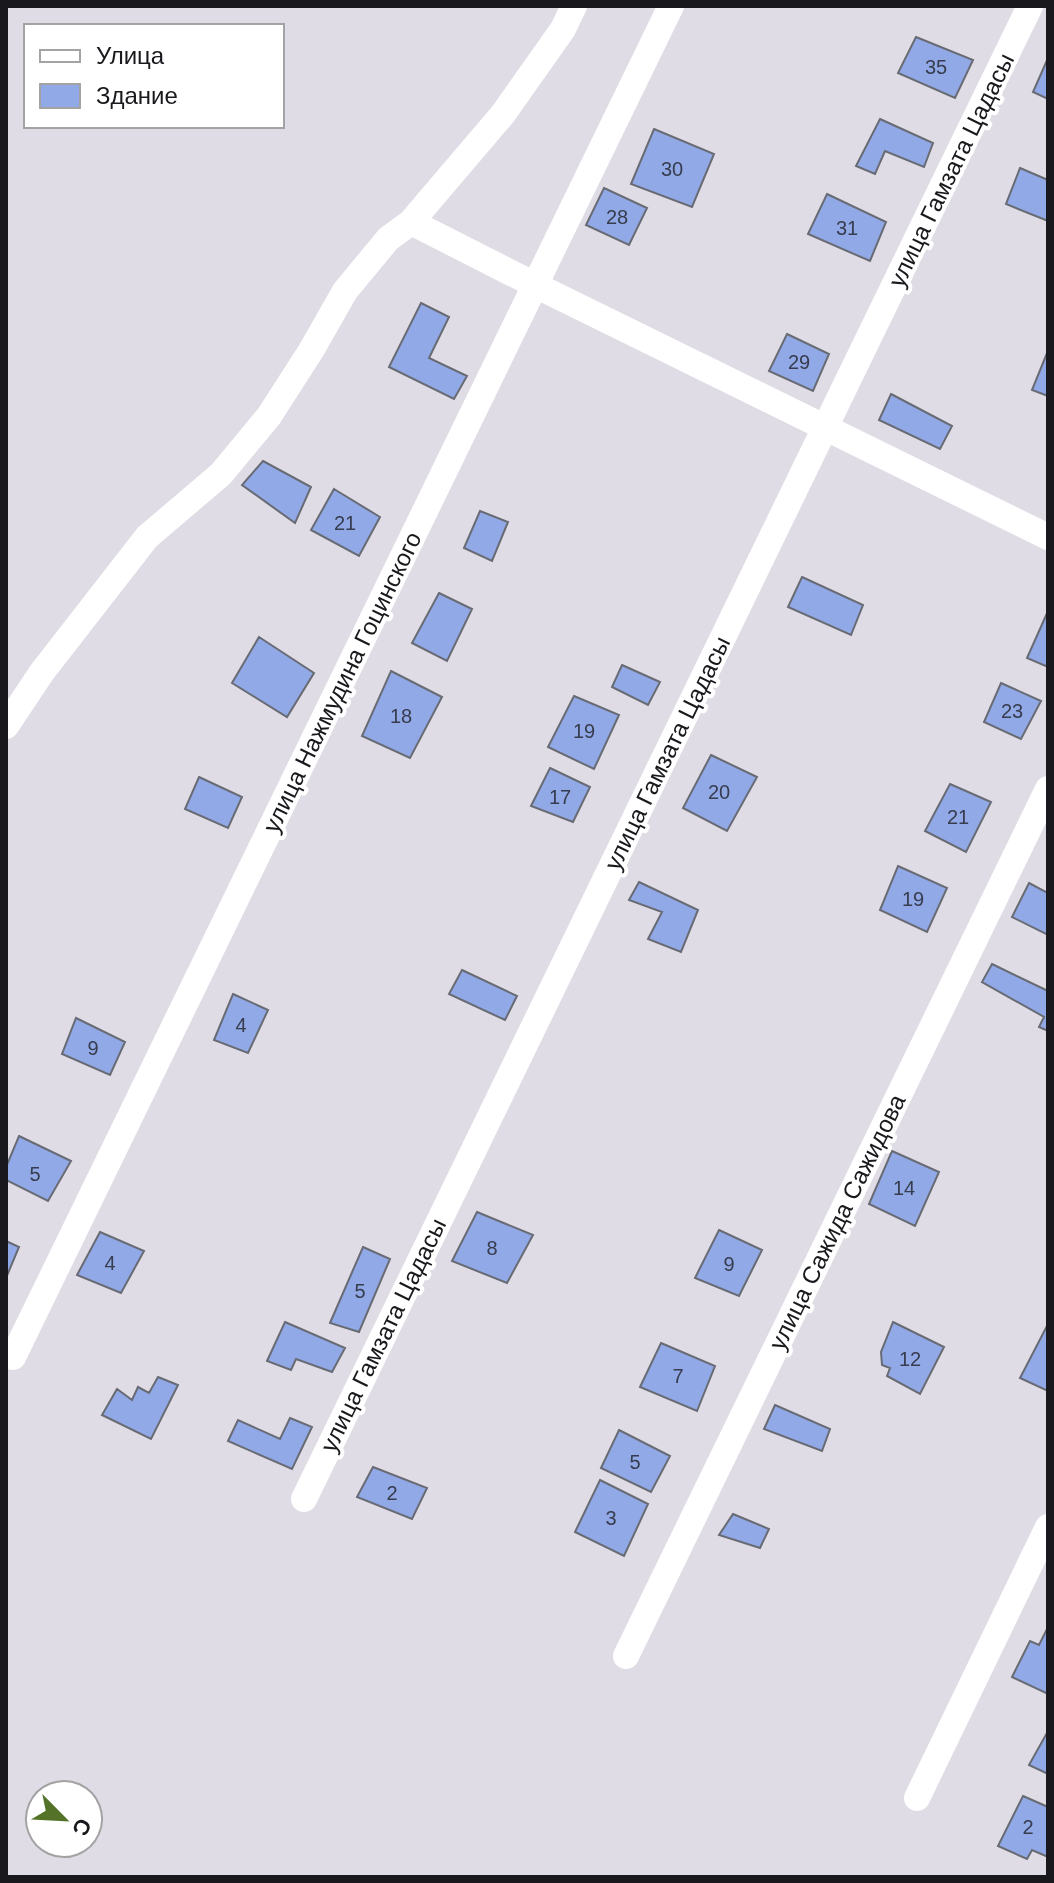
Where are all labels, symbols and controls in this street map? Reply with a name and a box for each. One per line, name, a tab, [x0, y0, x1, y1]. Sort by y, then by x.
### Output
legend	[24, 24, 284, 128]
text: Улица	[96, 42, 165, 69]
street label: улица Гамзата Цадасы	[883, 49, 1019, 291]
house number: 35	[925, 56, 947, 78]
text: Здание	[96, 82, 178, 109]
house number: 30	[661, 158, 683, 180]
house number: 28	[606, 206, 628, 228]
house number: 31	[836, 217, 858, 239]
house number: 29	[788, 351, 810, 373]
house number: 21	[334, 512, 356, 534]
street label: улица Нажмудина Гоцинского	[257, 527, 427, 837]
street label: улица Гамзата Цадасы	[599, 632, 735, 874]
house number: 23	[1001, 700, 1023, 722]
house number: 18	[390, 705, 412, 727]
house number: 19	[573, 720, 595, 742]
house number: 20	[708, 781, 730, 803]
house number: 17	[549, 786, 571, 808]
house number: 21	[947, 806, 969, 828]
house number: 19	[902, 888, 924, 910]
house number: 4	[235, 1014, 247, 1036]
house number: 9	[87, 1037, 99, 1059]
street label: улица Сажида Сажидова	[763, 1089, 911, 1354]
house number: 5	[29, 1163, 41, 1185]
house number: 14	[893, 1177, 915, 1199]
street label: улица Гамзата Цадасы	[315, 1214, 451, 1456]
house number: 8	[486, 1237, 498, 1259]
house number: 4	[104, 1252, 116, 1274]
house number: 9	[723, 1253, 735, 1275]
house number: 5	[354, 1280, 366, 1302]
house number: 12	[899, 1348, 921, 1370]
house number: 7	[672, 1365, 684, 1387]
house number: 5	[629, 1451, 641, 1473]
house number: 2	[386, 1482, 398, 1504]
house number: 3	[605, 1507, 617, 1529]
north arrow	[24, 1779, 104, 1859]
text: С	[67, 1815, 96, 1839]
house number: 2	[1022, 1816, 1034, 1838]

